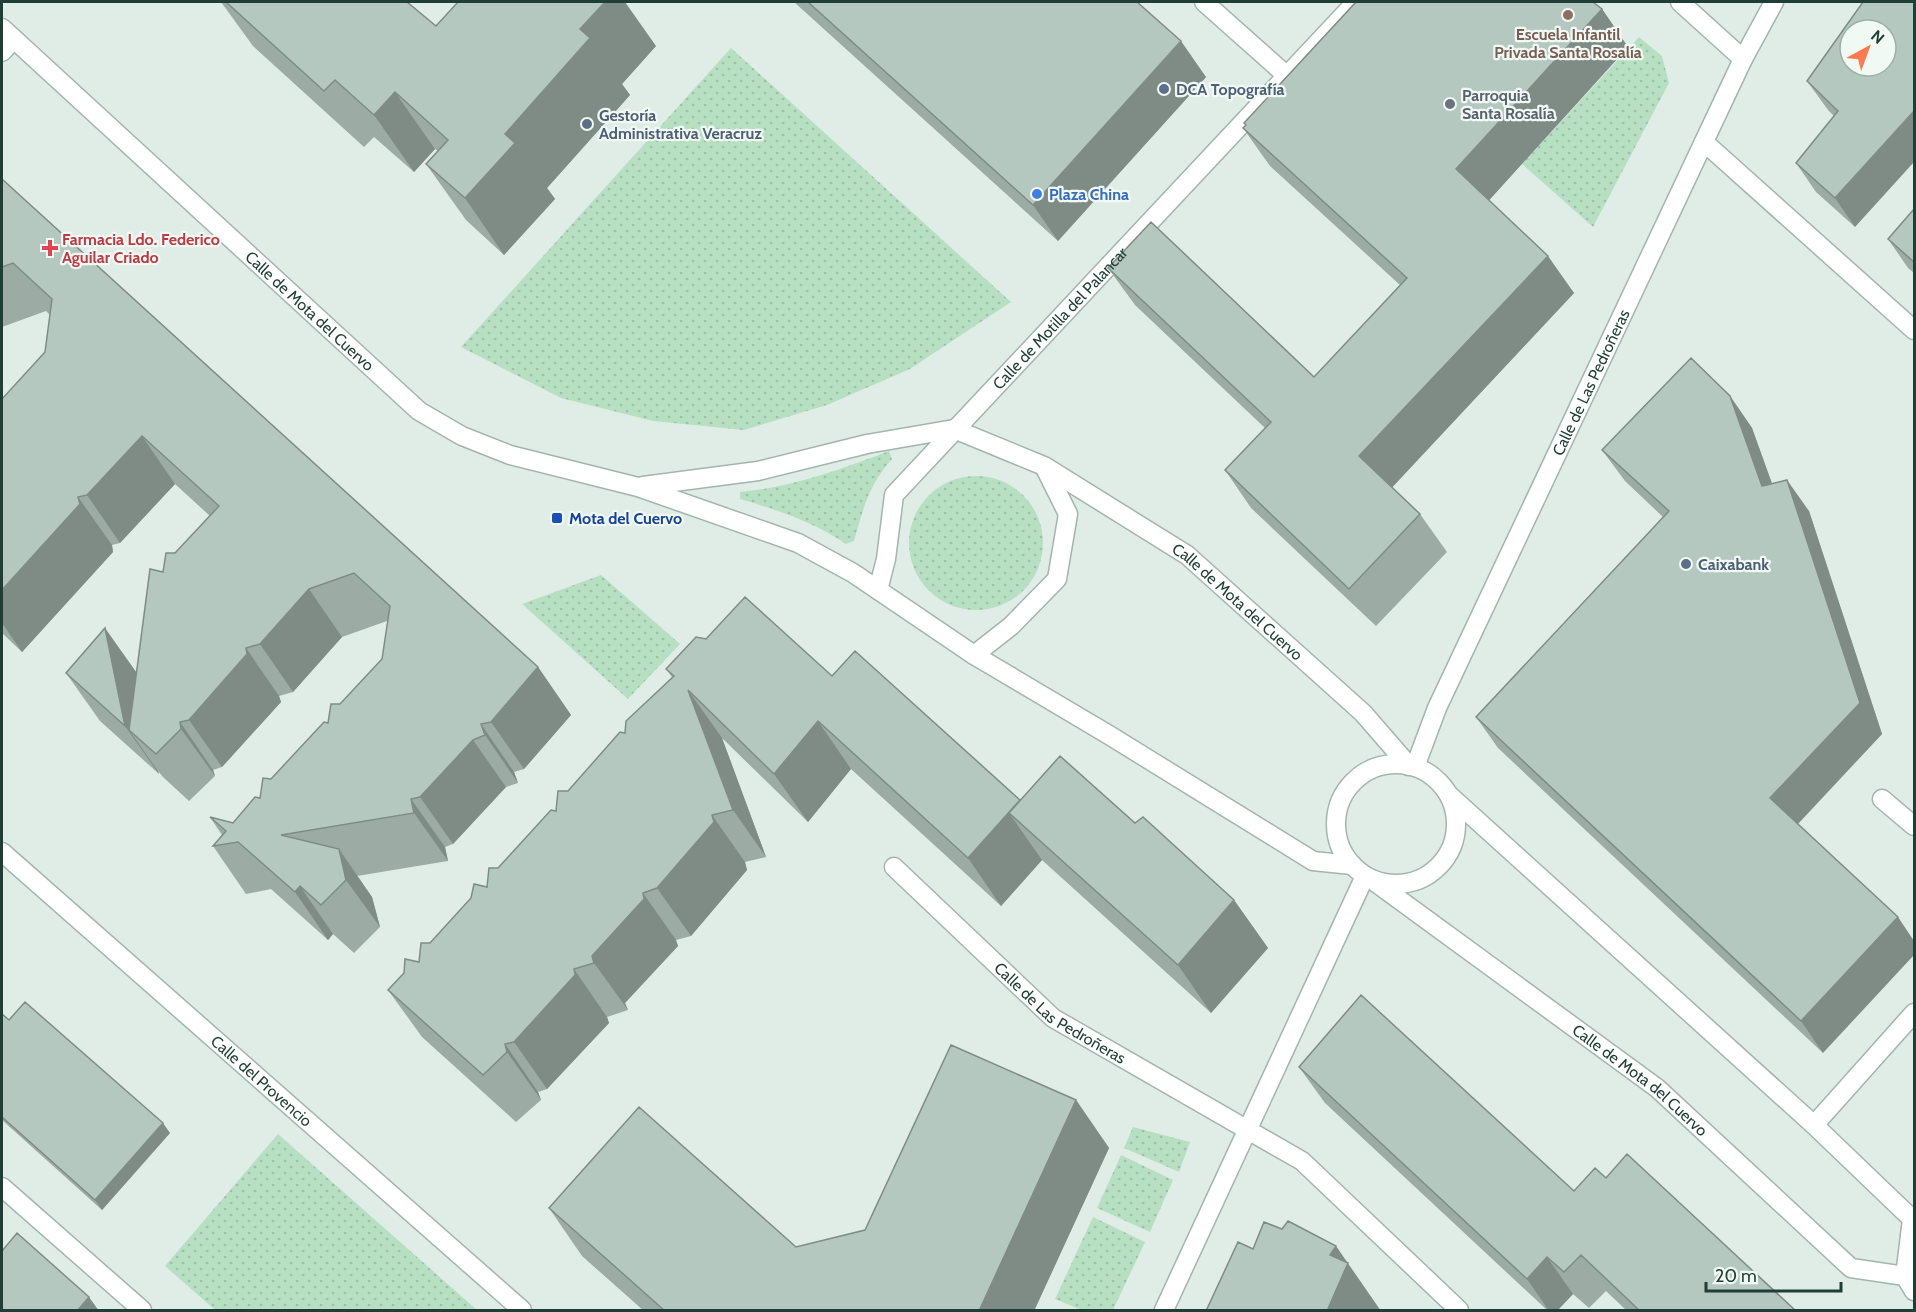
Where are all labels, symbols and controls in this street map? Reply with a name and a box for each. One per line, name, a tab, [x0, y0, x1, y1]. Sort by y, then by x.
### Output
marker: Escuela Infantil Privada Santa Rosalía	[1561, 8, 1575, 22]
north arrow	[1838, 18, 1898, 78]
place label: Escuela Infantil Privada Santa Rosalía	[1494, 25, 1642, 62]
text: N	[1867, 26, 1888, 48]
place label: DCA Topografía	[1176, 80, 1284, 99]
marker: DCA Topografía	[1157, 82, 1171, 96]
place label: Parroquia Santa Rosalía	[1462, 86, 1555, 123]
marker: Parroquia Santa Rosalía	[1443, 97, 1457, 111]
place label: Gestoría Administrativa Veracruz	[599, 106, 762, 143]
marker: Gestoría Administrativa Veracruz	[580, 117, 594, 131]
place label: Plaza China	[1049, 185, 1129, 204]
marker: Plaza China	[1030, 187, 1044, 201]
place label: Farmacia Ldo. Federico Aguilar Criado	[62, 230, 220, 267]
marker: Farmacia Ldo. Federico Aguilar Criado	[43, 241, 57, 255]
street label: Calle de Motilla del Palancar	[989, 242, 1132, 393]
street label: Calle de Mota del Cuervo	[242, 247, 378, 375]
street label: Calle de Las Pedroñeras	[1548, 306, 1633, 459]
place label: Mota del Cuervo	[569, 509, 682, 528]
marker: Mota del Cuervo	[550, 511, 564, 525]
street label: Calle de Mota del Cuervo	[1169, 539, 1307, 664]
place label: Caixabank	[1698, 555, 1769, 574]
marker: Caixabank	[1679, 557, 1693, 571]
street label: Calle de Las Pedroñeras	[991, 958, 1130, 1068]
street label: Calle de Mota del Cuervo	[1569, 1020, 1712, 1140]
street label: Calle del Provencio	[207, 1031, 316, 1130]
scale bar	[1706, 1255, 1841, 1293]
text: 20 m	[1715, 1265, 1757, 1287]

